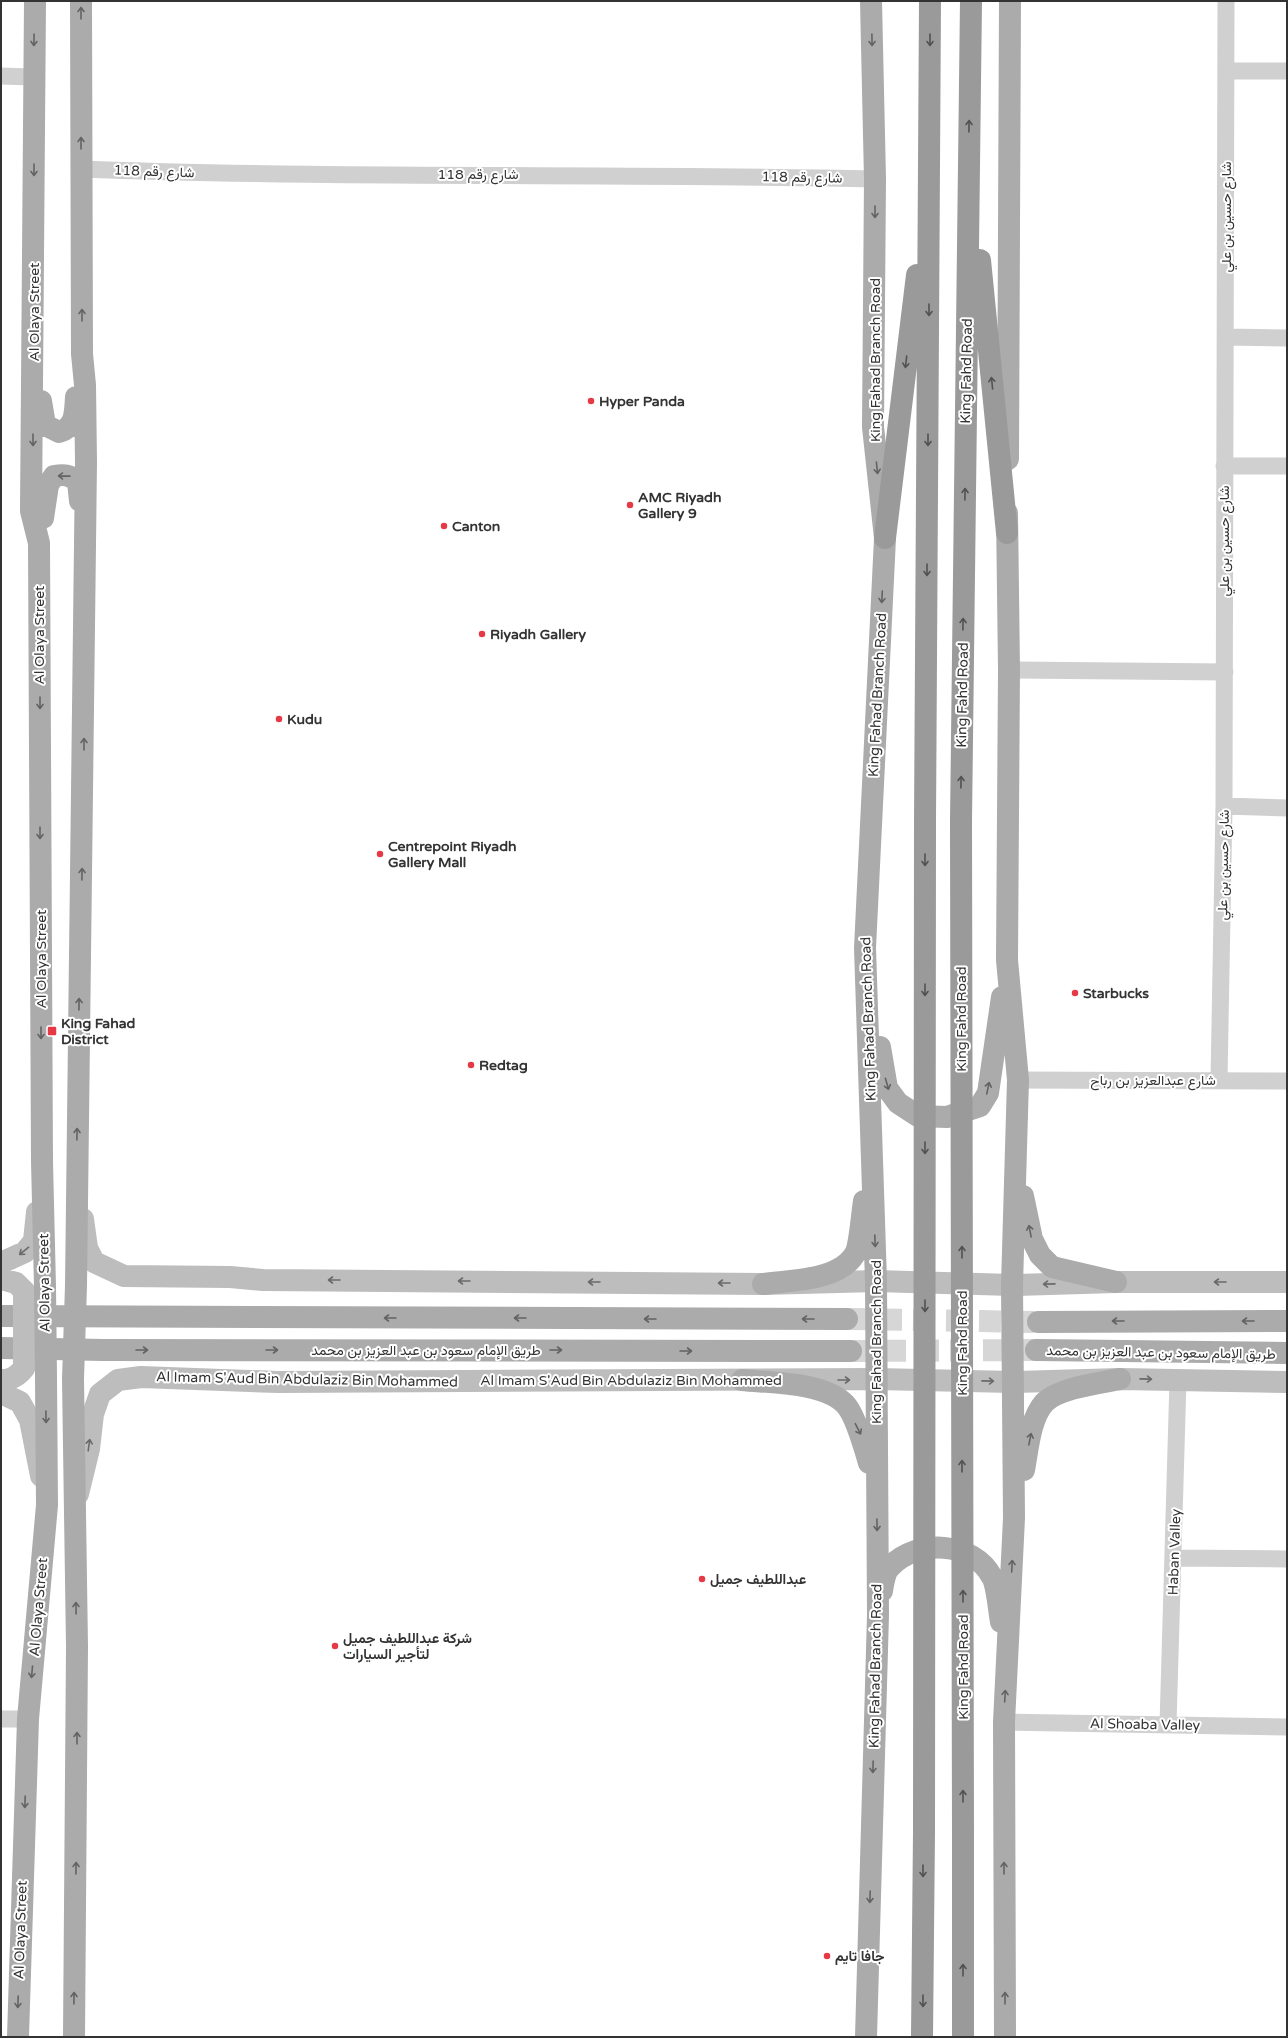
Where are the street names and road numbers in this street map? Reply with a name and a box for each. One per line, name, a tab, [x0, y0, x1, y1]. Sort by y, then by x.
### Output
street label: شارع رقم 118	[113, 162, 195, 183]
street label: شارع حسين بن علي	[1218, 162, 1238, 273]
street label: شارع رقم 118	[438, 166, 518, 185]
street label: شارع رقم 118	[761, 168, 843, 189]
street label: Al Olaya Street	[26, 262, 43, 361]
street label: King Fahad Branch Road	[867, 278, 884, 442]
street label: King Fahd Road	[957, 318, 976, 424]
street label: شارع حسين بن علي	[1216, 486, 1236, 597]
street label: Al Olaya Street	[31, 585, 48, 684]
street label: King Fahad Branch Road	[865, 613, 890, 777]
street label: King Fahd Road	[953, 642, 972, 748]
street label: شارع حسين بن علي	[1214, 809, 1236, 921]
street label: Al Olaya Street	[33, 909, 50, 1008]
street label: King Fahad Branch Road	[857, 937, 880, 1101]
street label: King Fahd Road	[953, 966, 970, 1072]
street label: شارع عبدالعزيز بن رباح	[1090, 1072, 1216, 1091]
street label: Al Olaya Street	[35, 1233, 54, 1333]
street label: King Fahad Branch Road	[868, 1260, 885, 1424]
street label: King Fahd Road	[954, 1290, 971, 1396]
street label: طريق الإمام سعود بن عبد العزيز بن محمد	[311, 1342, 541, 1360]
street label: طريق الإمام سعود بن عبد العزيز بن محمد	[1046, 1342, 1276, 1364]
street label: Al Imam S'Aud Bin Abdulaziz Bin Mohammed	[156, 1368, 458, 1391]
street label: Al Imam S'Aud Bin Abdulaziz Bin Mohammed	[480, 1372, 782, 1389]
street label: Haban Valley	[1164, 1508, 1185, 1596]
street label: Al Olaya Street	[26, 1556, 51, 1657]
street label: King Fahad Branch Road	[866, 1584, 885, 1748]
street label: King Fahd Road	[955, 1614, 972, 1720]
street label: Al Shoaba Valley	[1090, 1715, 1201, 1734]
street label: Al Olaya Street	[10, 1880, 31, 1980]

